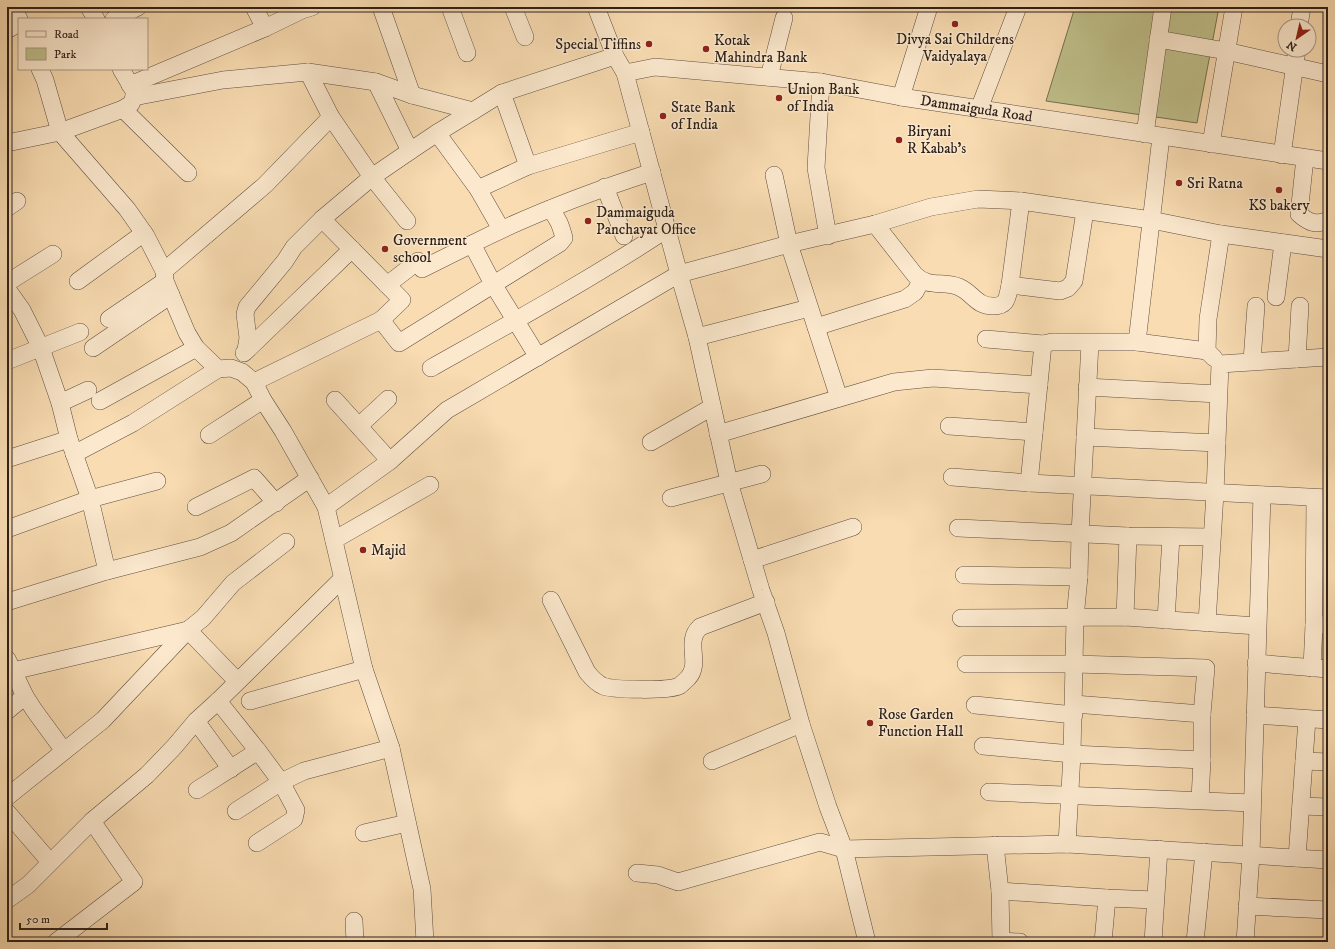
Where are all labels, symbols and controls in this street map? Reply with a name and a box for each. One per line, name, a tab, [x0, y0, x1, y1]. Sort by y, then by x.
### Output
legend	[18, 18, 148, 70]
north arrow	[1277, 18, 1317, 58]
marker: Divya Sai Childrens Vaidyalaya	[950, 19, 960, 29]
text: Road	[54, 27, 79, 42]
place label: Divya Sai Childrens Vaidyalaya	[896, 30, 1014, 66]
place label: Kotak Mahindra Bank	[714, 31, 808, 67]
place label: Special Tiffins	[555, 35, 641, 54]
text: N	[1284, 37, 1300, 54]
marker: Special Tiffins	[644, 39, 654, 49]
marker: Kotak Mahindra Bank	[701, 44, 711, 54]
text: Park	[54, 47, 76, 62]
place label: Union Bank of India	[787, 80, 860, 116]
street label: Dammaiguda Road	[919, 91, 1034, 126]
marker: Union Bank of India	[774, 93, 784, 103]
place label: State Bank of India	[671, 98, 736, 134]
marker: State Bank of India	[658, 111, 668, 121]
place label: Biryani R Kabab's	[907, 122, 966, 158]
marker: Biryani R Kabab's	[894, 135, 904, 145]
place label: Sri Ratna	[1187, 174, 1243, 193]
marker: Sri Ratna	[1174, 178, 1184, 188]
marker: KS bakery	[1274, 185, 1284, 195]
place label: KS bakery	[1248, 196, 1310, 215]
place label: Dammaiguda Panchayat Office	[596, 203, 696, 239]
marker: Dammaiguda Panchayat Office	[583, 216, 593, 226]
place label: Government school	[393, 231, 467, 267]
marker: Government school	[380, 244, 390, 254]
place label: Majid	[371, 541, 407, 560]
marker: Majid	[358, 545, 368, 555]
place label: Rose Garden Function Hall	[878, 705, 964, 741]
marker: Rose Garden Function Hall	[865, 718, 875, 728]
scale bar	[20, 905, 107, 931]
text: 50 m	[26, 912, 50, 927]

